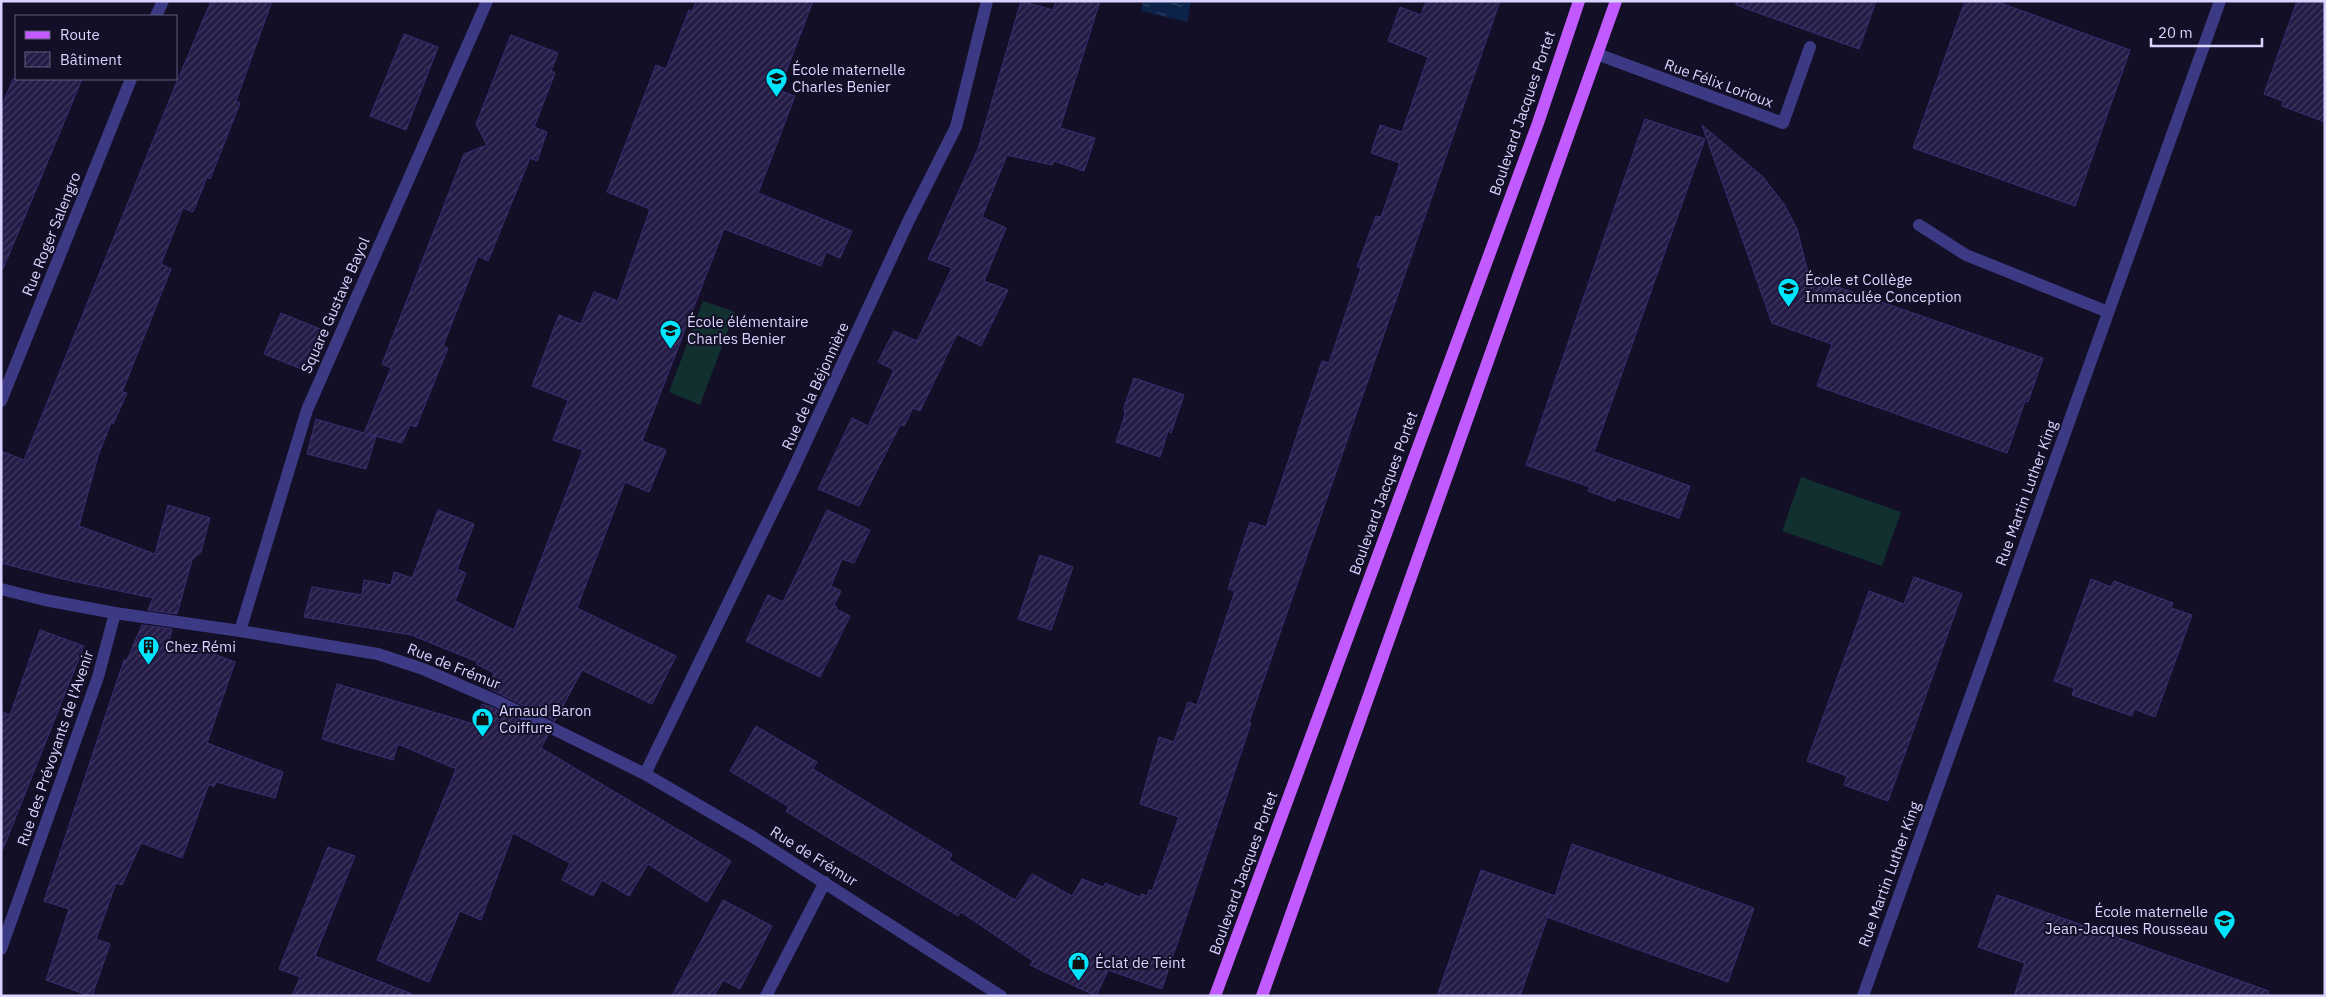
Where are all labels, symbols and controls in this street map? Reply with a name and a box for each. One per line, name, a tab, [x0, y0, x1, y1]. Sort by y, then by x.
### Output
legend	[15, 15, 178, 80]
scale bar	[2151, 15, 2262, 47]
text: 20 m	[2158, 23, 2193, 42]
text: Route	[60, 25, 100, 44]
street label: Boulevard Jacques Portet	[1485, 28, 1559, 198]
text: Bâtiment	[60, 50, 122, 69]
street label: Rue Félix Lorioux	[1662, 54, 1776, 112]
place label: École maternelle Charles Benier	[792, 60, 905, 96]
school or university icon: École maternelle Charles Benier	[764, 66, 788, 97]
street label: Rue Roger Salengro	[17, 169, 85, 299]
street label: Square Gustave Bayol	[296, 234, 374, 376]
place label: École et Collège Immaculée Conception	[1805, 270, 1962, 306]
school or university icon: École et Collège Immaculée Conception	[1777, 276, 1801, 307]
place label: École élémentaire Charles Benier	[687, 312, 808, 348]
school or university icon: École élémentaire Charles Benier	[659, 318, 683, 349]
street label: Rue de la Béjonnière	[777, 319, 853, 453]
street label: Boulevard Jacques Portet	[1345, 409, 1421, 577]
street label: Rue Martin Luther King	[1991, 418, 2061, 568]
building icon: Chez Rémi	[137, 634, 161, 665]
place label: Chez Rémi	[165, 637, 236, 656]
street label: Rue de Frémur	[404, 639, 504, 694]
street label: Rue des Prévoyants de l'Avenir	[13, 647, 98, 848]
place label: Arnaud Baron Coiffure	[499, 701, 592, 737]
shop icon: Arnaud Baron Coiffure	[471, 707, 495, 738]
street label: Boulevard Jacques Portet	[1205, 789, 1281, 957]
street label: Rue Martin Luther King	[1854, 799, 1924, 949]
street label: Rue de Frémur	[767, 822, 862, 891]
place label: École maternelle Jean-Jacques Rousseau	[2045, 902, 2208, 938]
school or university icon: École maternelle Jean-Jacques Rousseau	[2212, 908, 2236, 939]
shop icon: Éclat de Teint	[1067, 950, 1091, 981]
place label: Éclat de Teint	[1095, 953, 1186, 972]

